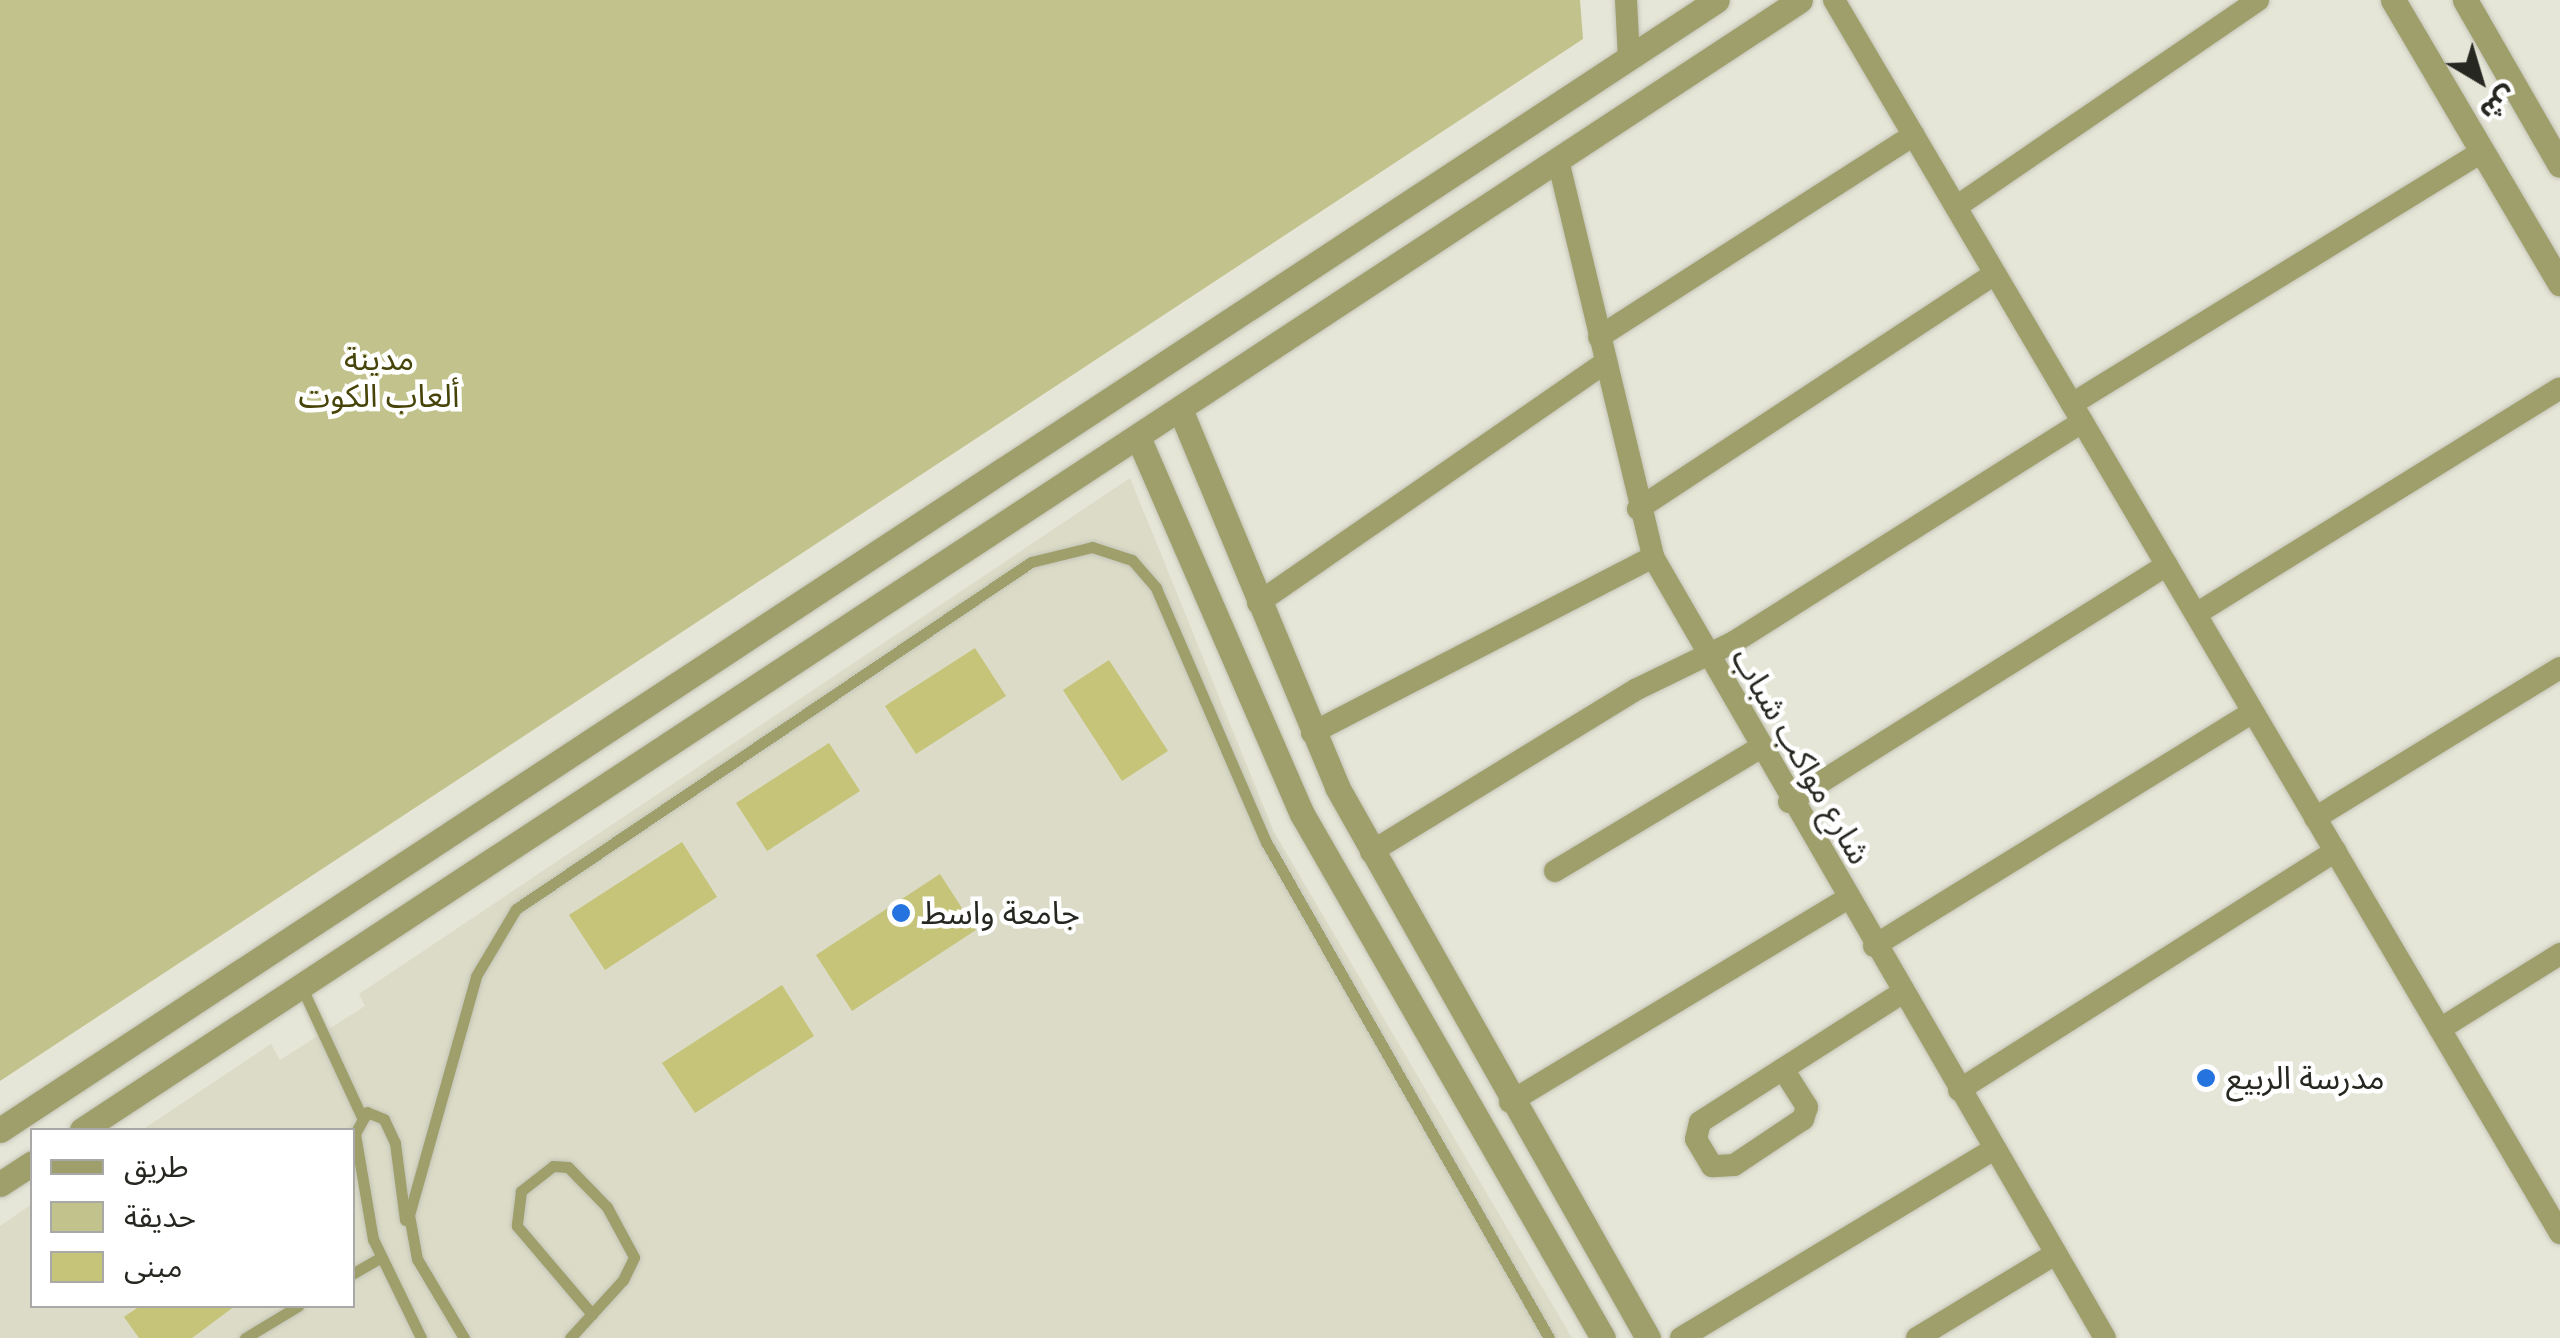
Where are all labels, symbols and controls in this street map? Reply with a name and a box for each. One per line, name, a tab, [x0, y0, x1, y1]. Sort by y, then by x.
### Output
north arrow	[2430, 30, 2530, 130]
text: ش	[2473, 79, 2524, 129]
park label: مدينة ألعاب الكوت	[299, 341, 459, 416]
street label: شارع مواكب شباب	[1723, 641, 1879, 871]
place label: جامعة واسط	[921, 894, 1080, 932]
marker: جامعة واسط	[890, 902, 912, 924]
place label: مدرسة الربيع	[2226, 1059, 2385, 1097]
marker: مدرسة الربيع	[2195, 1067, 2217, 1089]
legend	[30, 1128, 355, 1308]
text: طريق	[124, 1149, 189, 1184]
text: حديقة	[124, 1199, 196, 1234]
text: مبنى	[124, 1249, 182, 1284]

